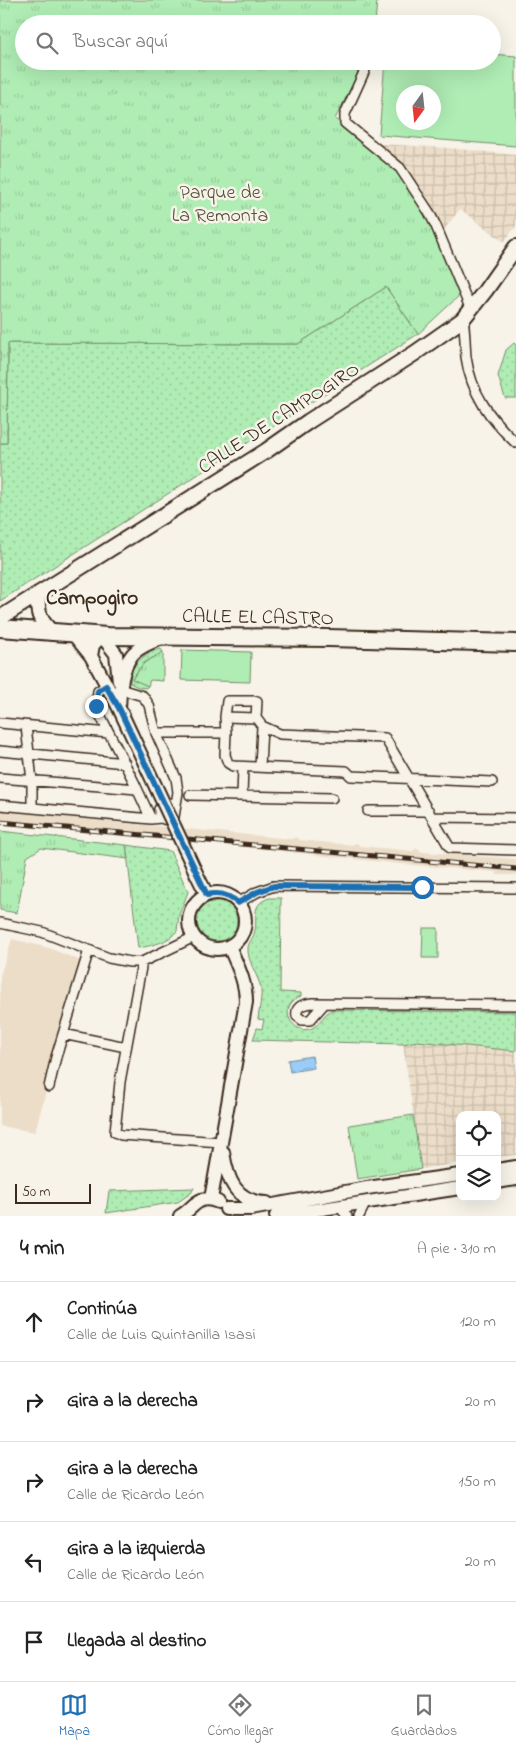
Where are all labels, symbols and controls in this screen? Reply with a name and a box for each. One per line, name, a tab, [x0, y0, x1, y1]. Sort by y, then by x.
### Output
search box	[15, 15, 501, 70]
icon: search	[33, 29, 61, 57]
text: Buscar aquí	[73, 29, 168, 56]
north arrow	[396, 85, 441, 130]
park label: Parque de La Remonta	[172, 179, 268, 231]
street label: CALLE DE CAMPOGIRO	[193, 356, 366, 482]
district label: Campogiro	[46, 584, 138, 616]
street label: CALLE EL CASTRO	[182, 603, 334, 634]
route end	[85, 695, 108, 718]
route start	[411, 876, 434, 899]
map controls	[456, 1111, 501, 1201]
button: locate	[456, 1111, 501, 1156]
button: layers	[456, 1156, 501, 1201]
scale bar	[15, 1181, 91, 1204]
text: 50 m	[22, 1182, 50, 1203]
text: 4 min	[20, 1234, 64, 1264]
text: A pie · 310 m	[417, 1237, 496, 1261]
text: Continúa	[67, 1296, 137, 1323]
icon: ahead	[20, 1308, 48, 1336]
text: 120 m	[460, 1310, 496, 1334]
text: Calle de Luis Quintanilla Isasi	[67, 1323, 256, 1347]
icon: right	[20, 1388, 48, 1416]
text: Gira a la derecha	[67, 1388, 198, 1415]
text: 20 m	[465, 1390, 496, 1414]
text: Gira a la derecha	[67, 1456, 198, 1483]
icon: right	[20, 1468, 48, 1496]
text: 150 m	[458, 1470, 496, 1494]
text: Calle de Ricardo León	[67, 1483, 204, 1507]
text: Gira a la izquierda	[67, 1536, 205, 1563]
icon: left	[20, 1548, 48, 1576]
text: 20 m	[465, 1550, 496, 1574]
text: Calle de Ricardo León	[67, 1563, 204, 1587]
icon: arrive	[20, 1628, 48, 1656]
text: Llegada al destino	[67, 1628, 206, 1655]
tab: Mapa	[59, 1691, 90, 1742]
tab: Cómo llegar	[208, 1691, 273, 1742]
tab: Guardados	[391, 1691, 457, 1742]

